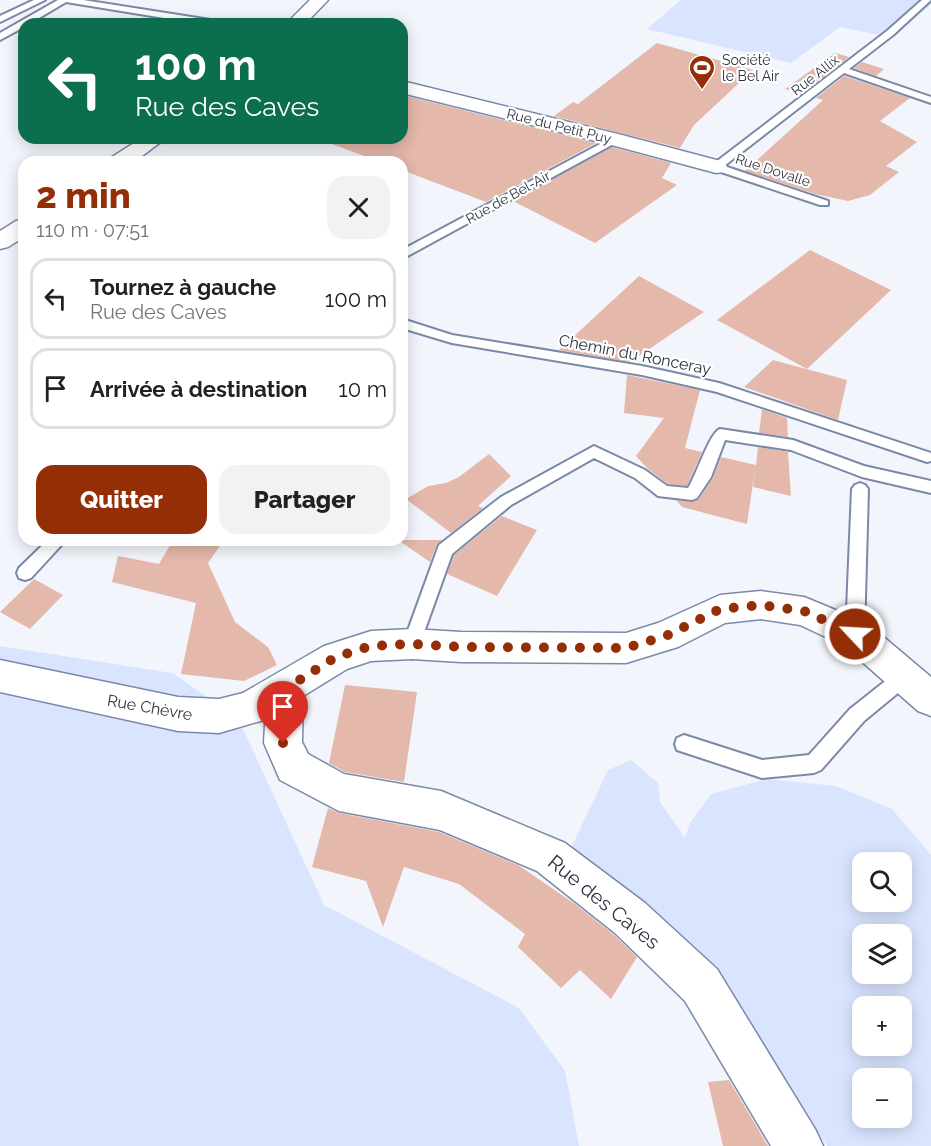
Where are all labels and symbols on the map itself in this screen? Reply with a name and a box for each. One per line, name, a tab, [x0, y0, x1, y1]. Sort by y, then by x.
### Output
street label: Rue Allix	[788, 51, 842, 99]
place label: Société le Bel Air	[722, 52, 779, 84]
sports icon: Société le Bel Air	[687, 53, 717, 91]
street label: Rue du Petit Puy	[505, 105, 613, 147]
street label: Rue Dovalle	[733, 150, 813, 190]
street label: Rue de Bel-Air	[463, 167, 553, 227]
street label: Chemin du Ronceray	[557, 330, 713, 379]
position arrow	[823, 602, 887, 666]
pin	[257, 681, 308, 743]
street label: Rue Chèvre	[106, 691, 194, 724]
street label: Rue des Caves	[543, 850, 665, 954]

